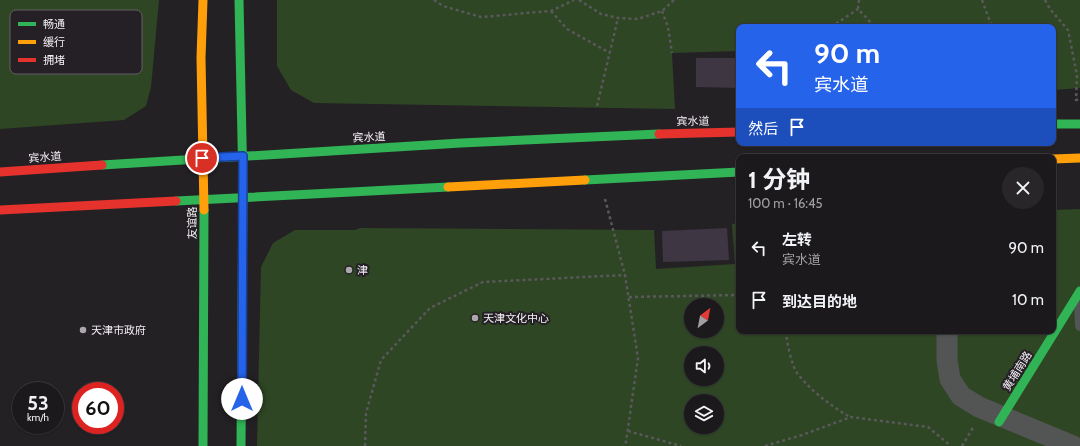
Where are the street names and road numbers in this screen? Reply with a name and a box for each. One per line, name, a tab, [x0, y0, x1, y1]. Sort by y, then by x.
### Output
street label: 宾水道	[676, 114, 710, 128]
street label: 宾水道	[352, 129, 386, 145]
street label: 宾水道	[28, 149, 62, 165]
street label: 友谊路	[185, 207, 199, 240]
street label: 黄埔南路	[999, 349, 1035, 393]

